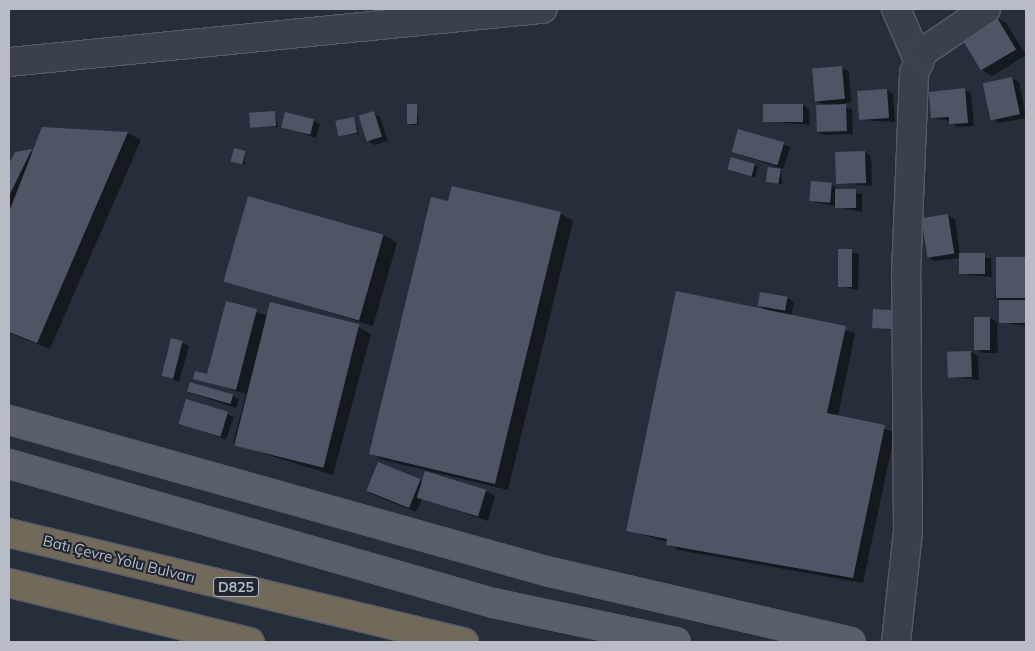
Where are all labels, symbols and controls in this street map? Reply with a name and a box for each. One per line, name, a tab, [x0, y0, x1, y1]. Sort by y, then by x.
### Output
street label: Batı Çevre Yolu Bulvarı	[41, 531, 197, 587]
road number: D825	[212, 576, 260, 598]

